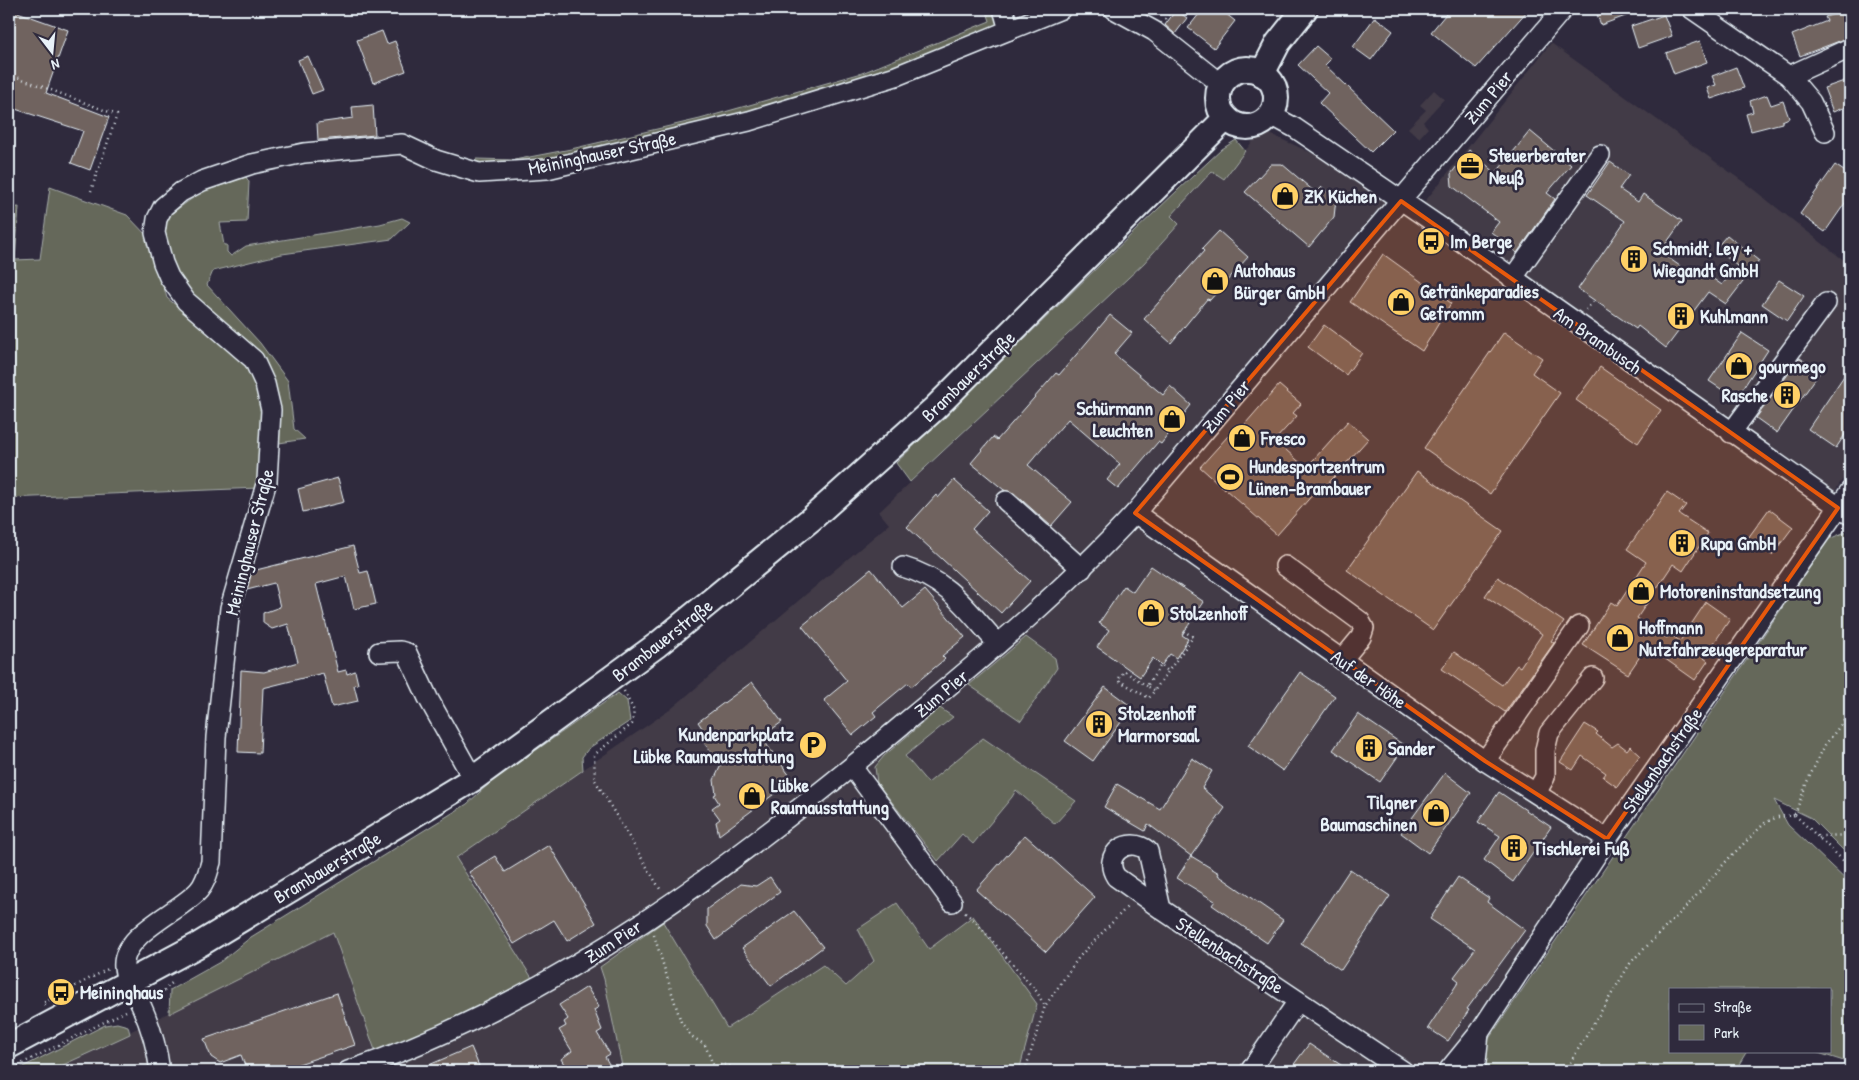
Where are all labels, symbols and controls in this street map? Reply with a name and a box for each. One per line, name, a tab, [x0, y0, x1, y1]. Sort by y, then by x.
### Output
north arrow	[28, 28, 78, 78]
text: N	[49, 55, 62, 75]
street label: Zum Pier	[1458, 64, 1519, 129]
street label: Meininghauser Straße	[526, 125, 679, 181]
place label: Steuerberater Neuß	[1489, 142, 1587, 191]
office icon: Steuerberater Neuß	[1455, 151, 1485, 181]
shop icon: ZK Küchen	[1270, 181, 1300, 211]
place label: ZK Küchen	[1304, 183, 1377, 209]
bus stop icon: Im Berge	[1416, 226, 1446, 256]
place label: Im Berge	[1450, 228, 1513, 255]
place label: Schmidt, Ley + Wiegandt GmbH	[1653, 235, 1758, 284]
building icon: Schmidt, Ley + Wiegandt GmbH	[1619, 244, 1649, 274]
place label: Autohaus Bürger GmbH	[1234, 257, 1325, 306]
shop icon: Autohaus Bürger GmbH	[1200, 266, 1230, 296]
place label: Getränkeparadies Gefromm	[1420, 278, 1540, 326]
shop icon: Getränkeparadies Gefromm	[1386, 287, 1416, 317]
street label: Am Brambusch	[1549, 300, 1647, 380]
building icon: Kuhlmann	[1666, 301, 1696, 331]
place label: Kuhlmann	[1700, 303, 1769, 329]
street label: Brambauerstraße	[915, 324, 1021, 427]
shop icon: gourmego	[1724, 351, 1754, 381]
place label: gourmego	[1758, 353, 1826, 380]
street label: Zum Pier	[1196, 373, 1257, 438]
building icon: Rasche	[1772, 380, 1802, 410]
place label: Rasche	[1722, 382, 1768, 408]
place label: Schürmann Leuchten	[1076, 395, 1153, 443]
shop icon: Schürmann Leuchten	[1157, 404, 1187, 434]
shop icon: Fresco	[1227, 423, 1257, 453]
place label: Fresco	[1260, 425, 1306, 451]
place label: Hundesportzentrum Lünen-Brambauer	[1249, 453, 1385, 501]
sports icon: Hundesportzentrum Lünen-Brambauer	[1215, 462, 1245, 492]
street label: Meininghauser Straße	[218, 466, 280, 618]
building icon: Rupa GmbH	[1667, 528, 1697, 558]
place label: Rupa GmbH	[1701, 530, 1776, 557]
shop icon: Motoreninstandsetzung	[1626, 576, 1656, 606]
place label: Motoreninstandsetzung	[1660, 578, 1821, 605]
street label: Brambauerstraße	[606, 592, 718, 688]
shop icon: Stolzenhoff	[1136, 598, 1166, 628]
place label: Stolzenhoff	[1170, 600, 1249, 626]
place label: Hoffmann Nutzfahrzeugereparatur	[1639, 614, 1808, 663]
shop icon: Hoffmann Nutzfahrzeugereparatur	[1605, 623, 1635, 653]
street label: Auf der Höhe	[1326, 643, 1412, 715]
street label: Zum Pier	[909, 662, 974, 723]
place label: Stolzenhoff Marmorsaal	[1118, 700, 1200, 748]
street label: Stellenbachstraße	[1616, 701, 1708, 818]
building icon: Stolzenhoff Marmorsaal	[1084, 709, 1114, 739]
place label: Kundenparkplatz Lübke Raumausstattung	[634, 721, 795, 770]
parking icon: Kundenparkplatz Lübke Raumausstattung	[798, 730, 828, 760]
building icon: Sander	[1354, 733, 1384, 763]
place label: Sander	[1388, 735, 1436, 761]
place label: Lübke Raumausstattung	[771, 772, 890, 821]
shop icon: Lübke Raumausstattung	[737, 781, 767, 811]
place label: Tilgner Baumaschinen	[1320, 789, 1418, 837]
shop icon: Tilgner Baumaschinen	[1421, 798, 1451, 828]
street label: Brambauerstraße	[268, 824, 386, 909]
building icon: Tischlerei Fuß	[1499, 833, 1529, 863]
place label: Tischlerei Fuß	[1532, 835, 1630, 862]
street label: Stellenbachstraße	[1171, 910, 1289, 1000]
street label: Zum Pier	[580, 913, 647, 969]
bus stop icon: Meininghaus	[46, 977, 76, 1007]
place label: Meininghaus	[80, 979, 164, 1006]
legend	[1669, 988, 1832, 1052]
text: Straße	[1714, 996, 1752, 1017]
text: Park	[1714, 1022, 1739, 1043]

